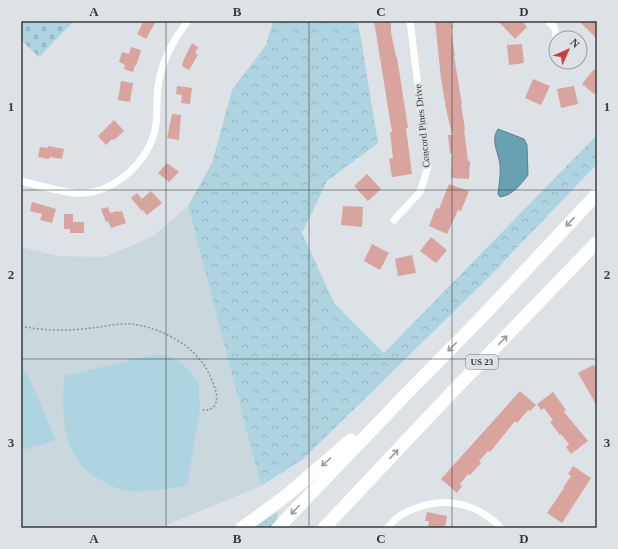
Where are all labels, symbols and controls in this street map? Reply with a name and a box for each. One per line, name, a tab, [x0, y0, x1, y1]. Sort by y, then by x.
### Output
text: A	[89, 4, 99, 19]
text: B	[233, 4, 242, 19]
text: C	[376, 4, 386, 19]
text: D	[519, 4, 529, 19]
north arrow	[548, 30, 588, 70]
text: N	[568, 36, 582, 50]
street label: Concord Pines Drive	[412, 83, 432, 168]
text: 1	[8, 99, 14, 114]
text: 1	[604, 99, 610, 114]
one-way arrow	[566, 217, 575, 227]
text: 2	[8, 267, 14, 282]
text: 2	[604, 267, 610, 282]
one-way arrow	[498, 335, 508, 345]
one-way arrow	[447, 342, 457, 352]
road number: US 23	[466, 355, 498, 369]
text: 3	[8, 435, 15, 450]
text: 3	[604, 435, 611, 450]
one-way arrow	[389, 449, 399, 459]
one-way arrow	[321, 457, 331, 466]
one-way arrow	[290, 505, 300, 515]
text: A	[89, 531, 99, 546]
text: B	[233, 531, 242, 546]
text: C	[376, 531, 386, 546]
text: D	[519, 531, 529, 546]

